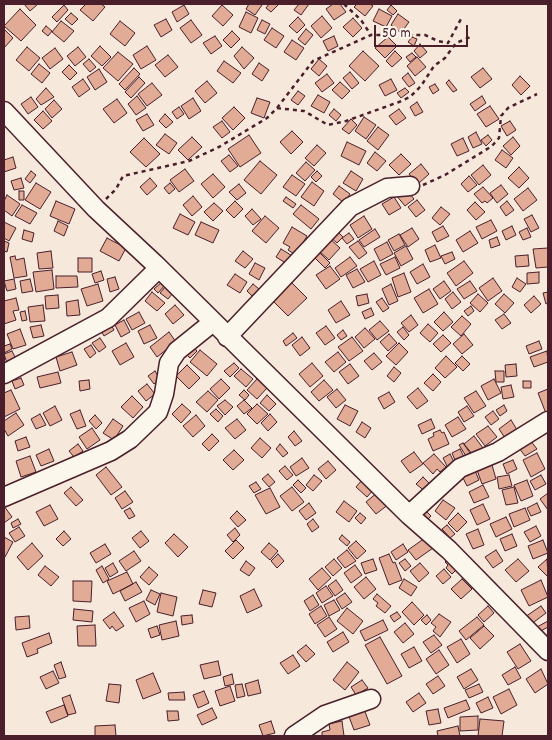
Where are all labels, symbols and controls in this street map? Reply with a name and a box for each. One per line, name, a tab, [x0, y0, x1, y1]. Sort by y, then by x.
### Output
scale bar	[377, 15, 471, 47]
text: 50 m	[382, 23, 411, 45]

